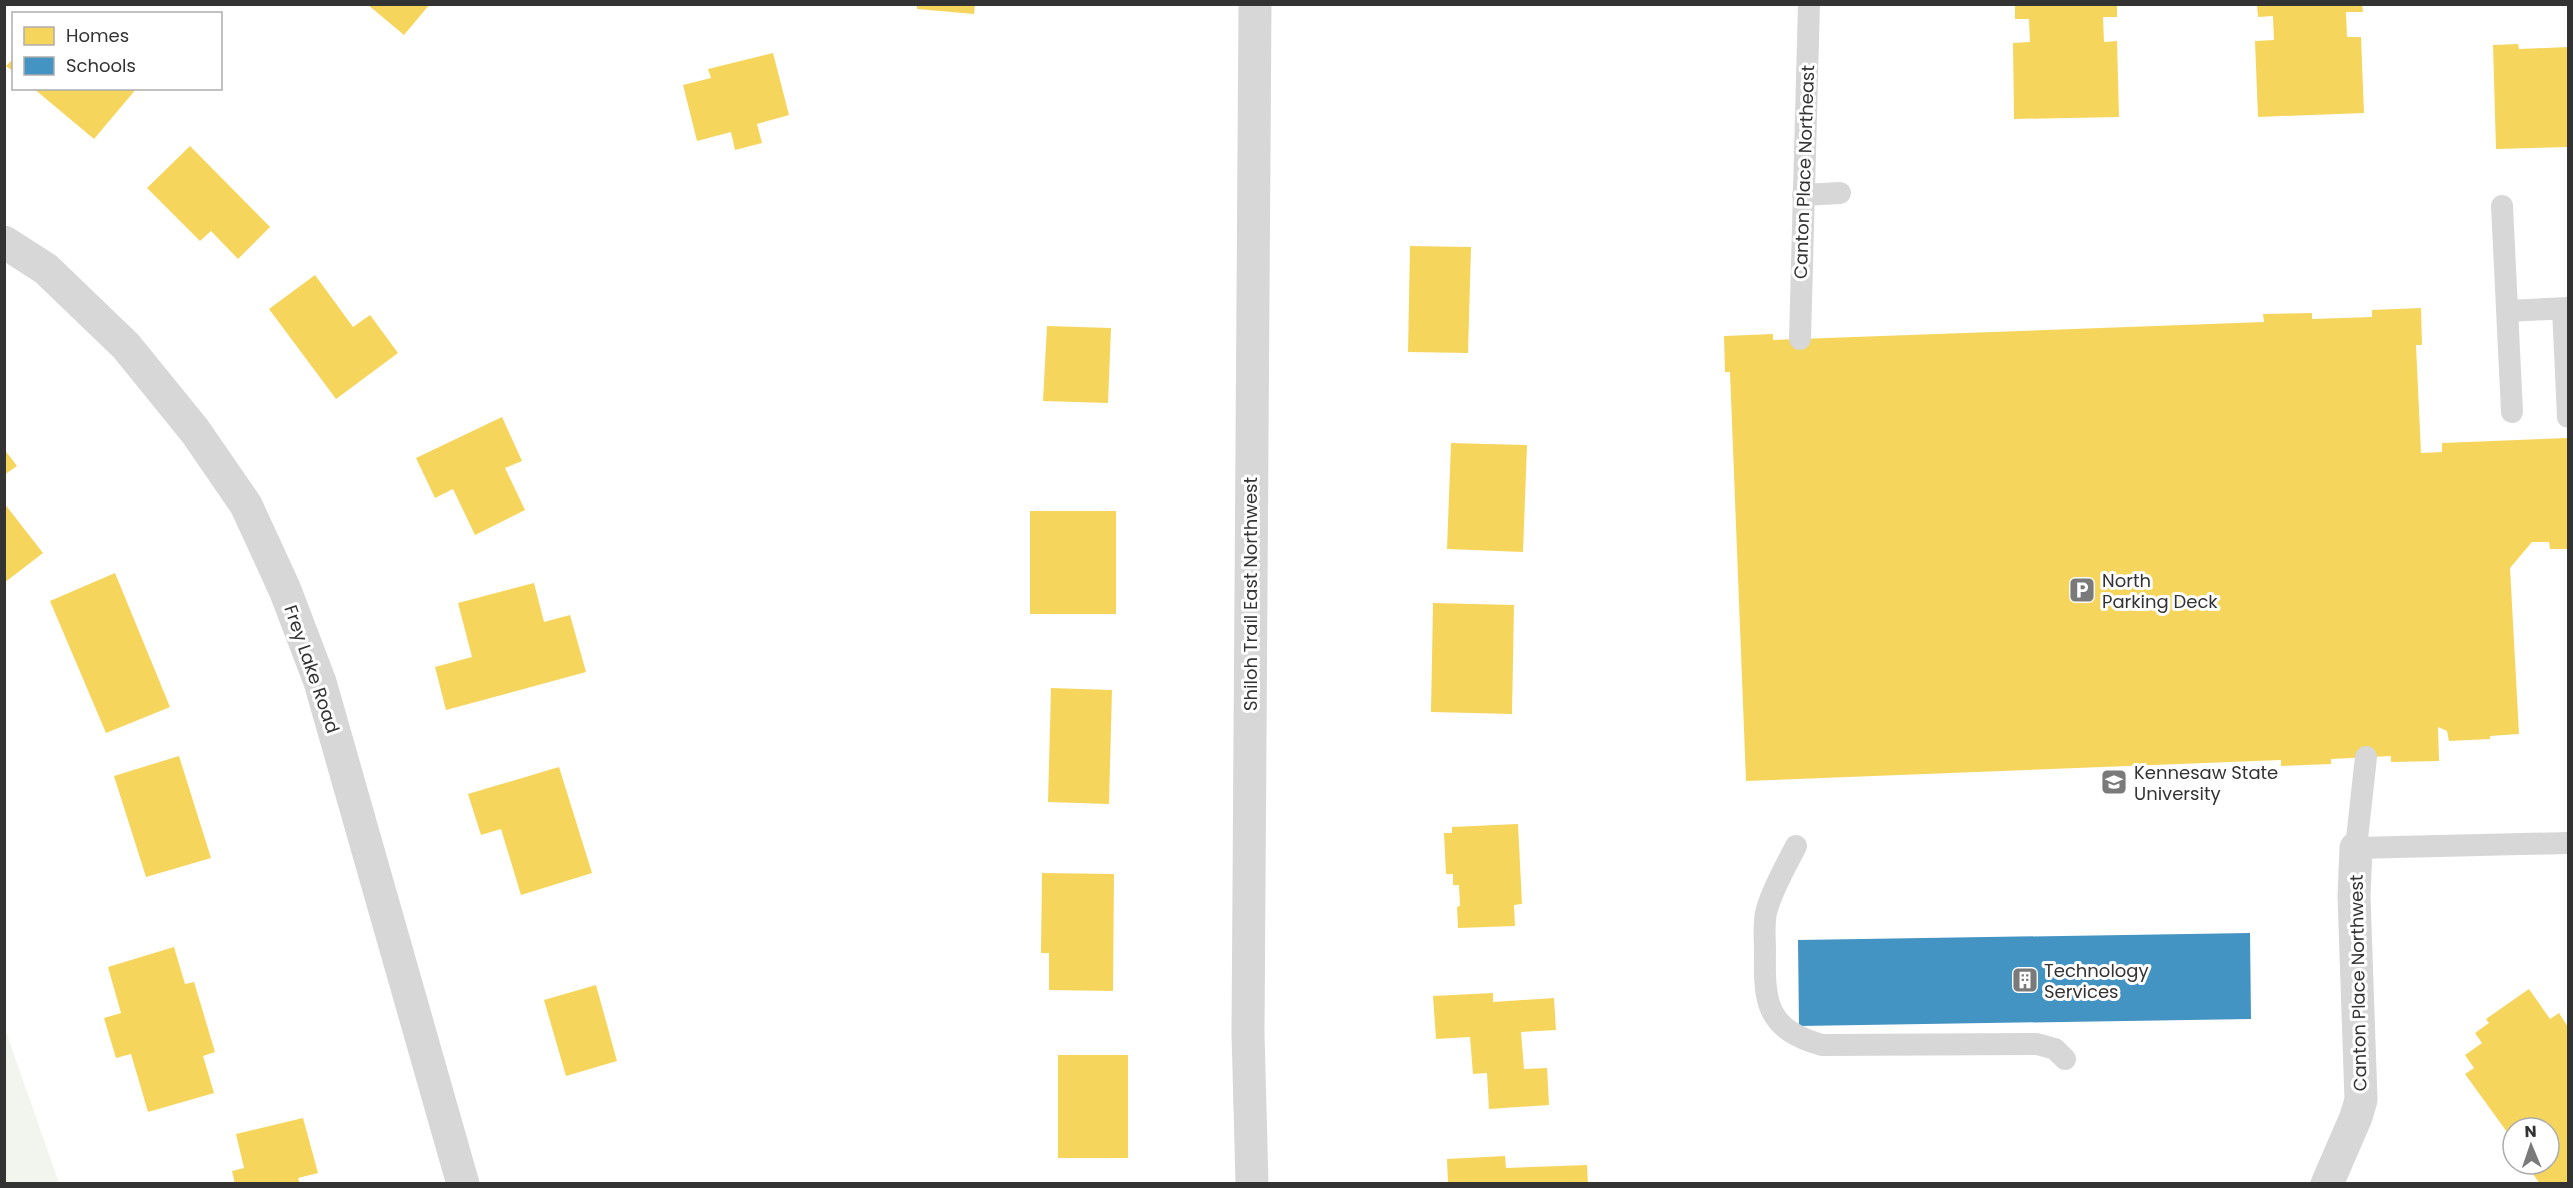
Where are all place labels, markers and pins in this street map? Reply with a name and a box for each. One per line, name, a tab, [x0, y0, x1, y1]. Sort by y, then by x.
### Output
place label: North Parking Deck	[2102, 568, 2218, 614]
parking icon: North Parking Deck	[2067, 575, 2097, 605]
place label: Kennesaw State University	[2134, 760, 2278, 806]
school or university icon: Kennesaw State University	[2099, 767, 2129, 797]
place label: Technology Services	[2044, 958, 2149, 1004]
building icon: Technology Services	[2010, 965, 2040, 995]

